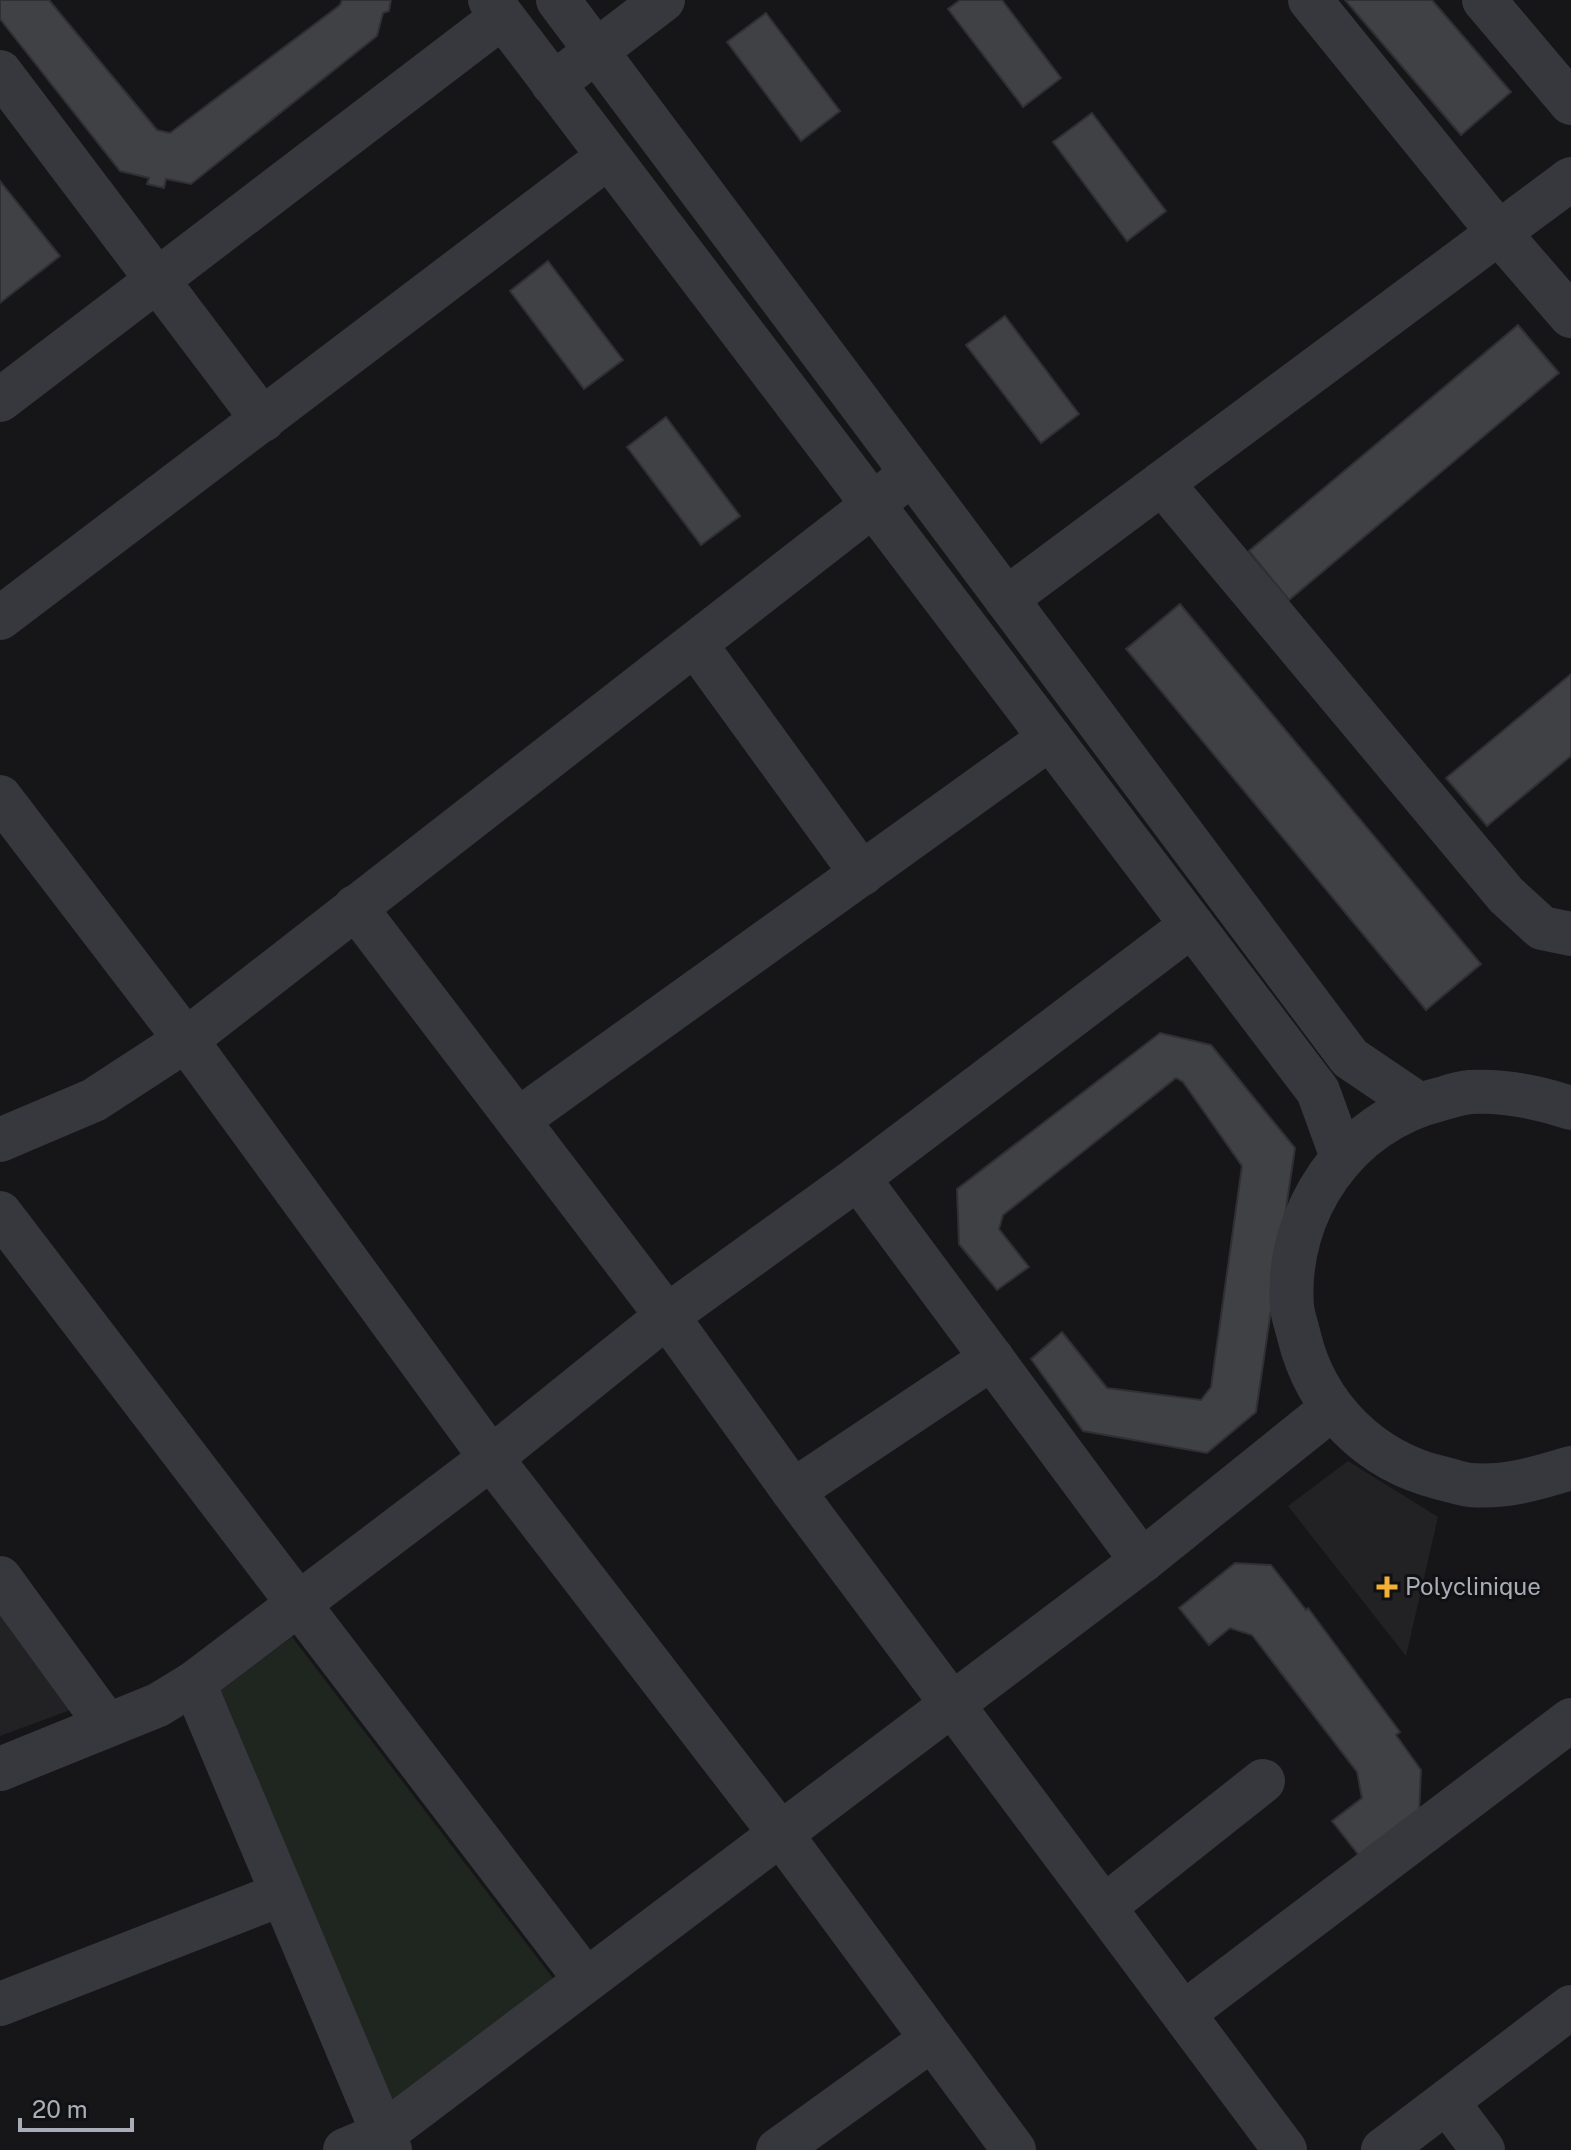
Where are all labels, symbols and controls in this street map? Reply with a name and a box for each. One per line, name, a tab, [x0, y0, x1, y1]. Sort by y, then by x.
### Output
place label: Polyclinique	[1405, 1572, 1541, 1600]
marker: Polyclinique	[1376, 1576, 1398, 1598]
scale bar	[20, 2082, 132, 2132]
text: 20 m	[32, 2095, 88, 2123]

